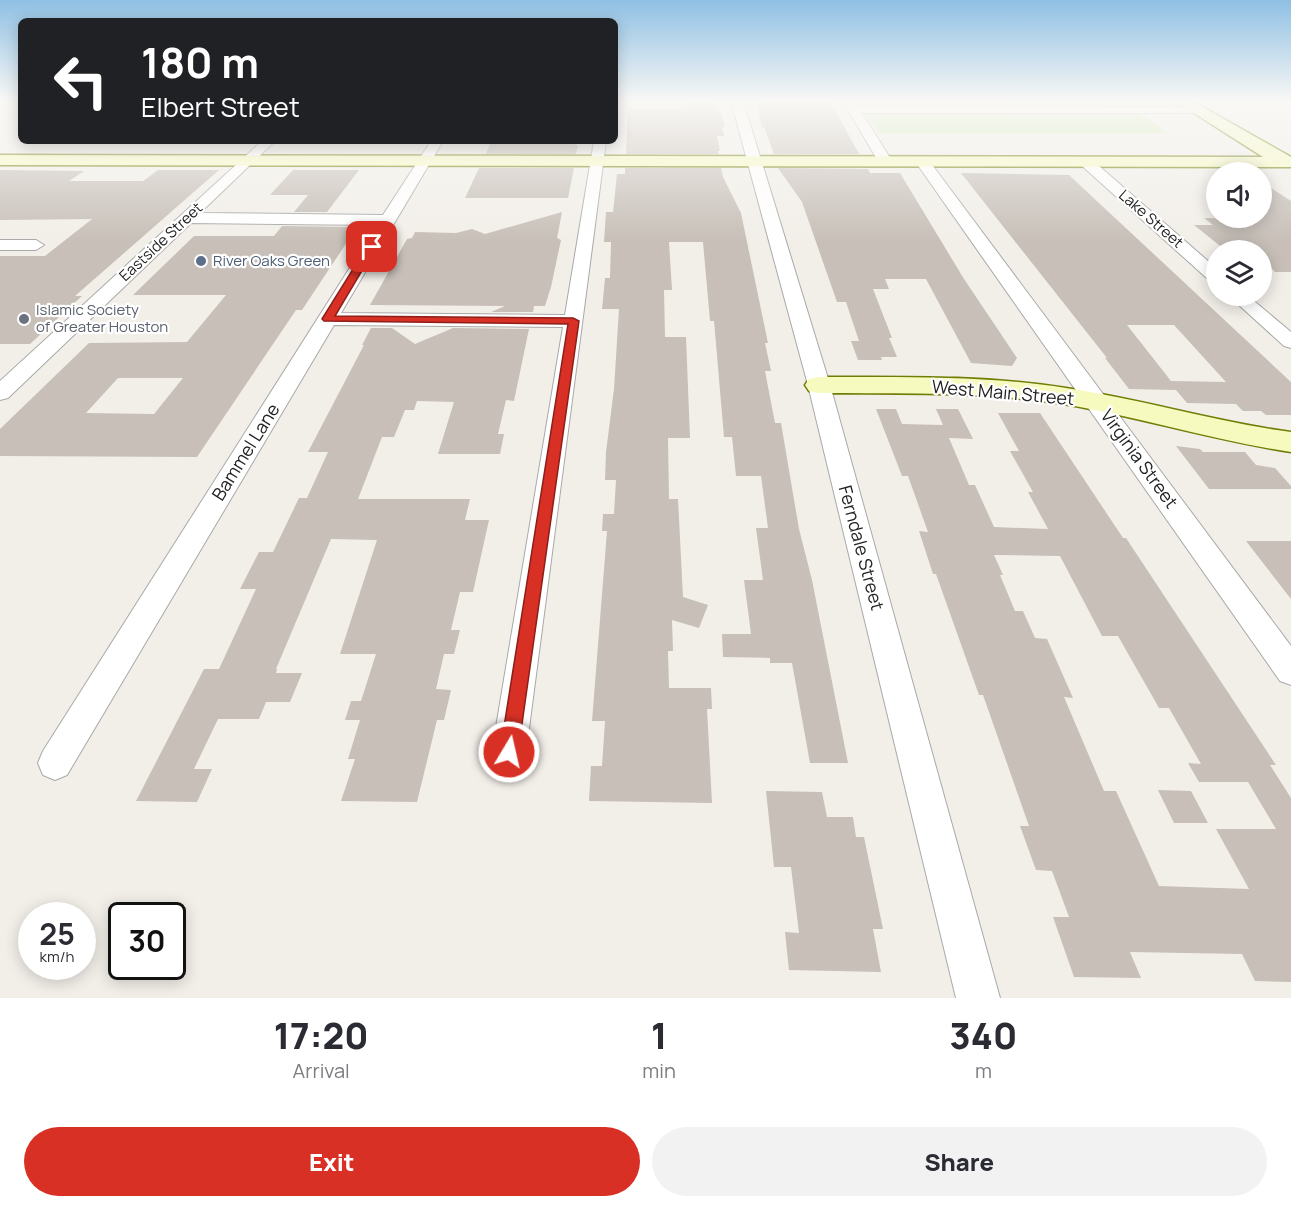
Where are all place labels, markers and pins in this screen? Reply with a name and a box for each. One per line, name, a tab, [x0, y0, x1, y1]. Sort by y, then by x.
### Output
pin	[346, 221, 397, 272]
place label: River Oaks Green	[213, 250, 330, 271]
marker: River Oaks Green	[194, 254, 208, 268]
place label: Islamic Society of Greater Houston	[36, 299, 168, 337]
marker: Islamic Society of Greater Houston	[17, 312, 31, 326]

